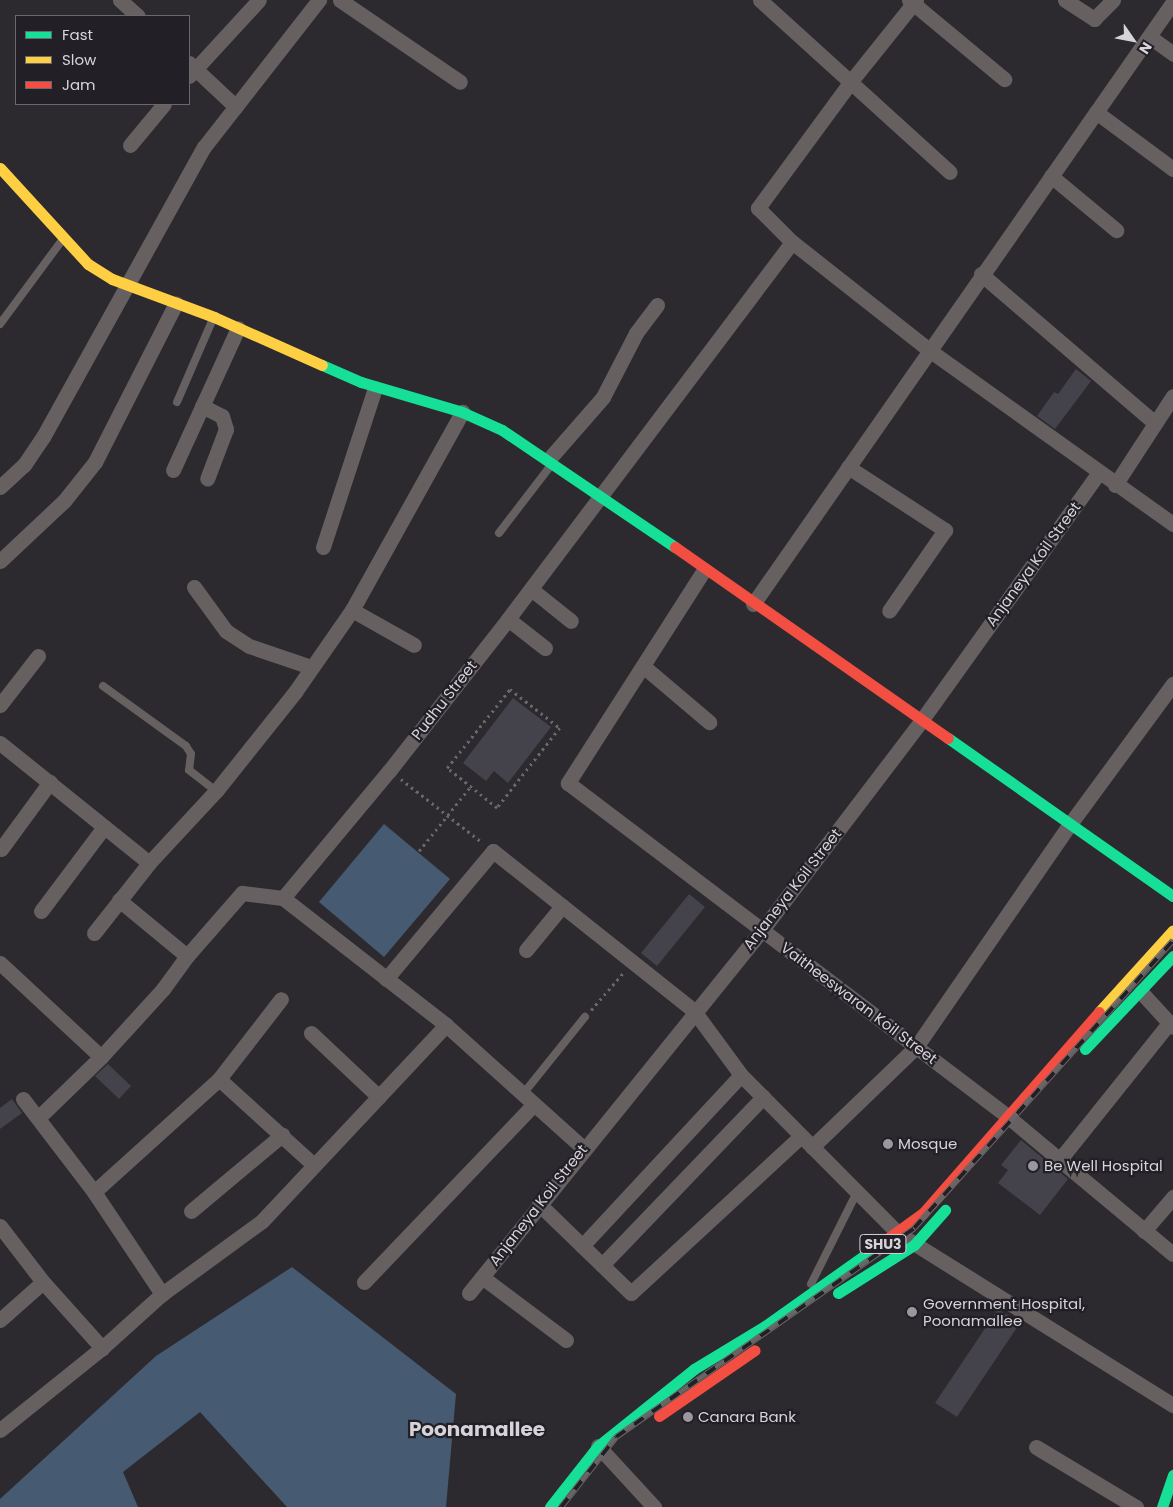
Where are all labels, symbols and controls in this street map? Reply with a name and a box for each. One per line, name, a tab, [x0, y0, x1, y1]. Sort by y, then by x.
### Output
legend	[15, 15, 190, 105]
north arrow	[1108, 15, 1158, 65]
text: Fast	[62, 24, 93, 45]
text: N	[1134, 38, 1157, 58]
text: Slow	[62, 49, 96, 70]
text: Jam	[62, 74, 96, 95]
street label: Anjaneya Koil Street	[982, 498, 1084, 630]
street label: Pudhu Street	[407, 657, 481, 743]
street label: Anjaneya Koil Street	[739, 825, 845, 953]
street label: Vaitheeswaran Koil Street	[777, 938, 941, 1068]
place label: Mosque	[898, 1135, 957, 1153]
marker: Mosque	[882, 1138, 894, 1150]
street label: Anjaneya Koil Street	[485, 1141, 591, 1269]
place label: Be Well Hospital	[1044, 1157, 1163, 1175]
marker: Be Well Hospital	[1026, 1159, 1040, 1173]
road number: SHU3	[859, 1232, 907, 1256]
place label: Government Hospital, Poonamallee	[923, 1294, 1085, 1329]
marker: Government Hospital, Poonamallee	[905, 1305, 919, 1319]
place label: Canara Bank	[698, 1408, 796, 1426]
marker: Canara Bank	[682, 1411, 694, 1423]
district label: Poonamallee	[409, 1417, 545, 1441]

